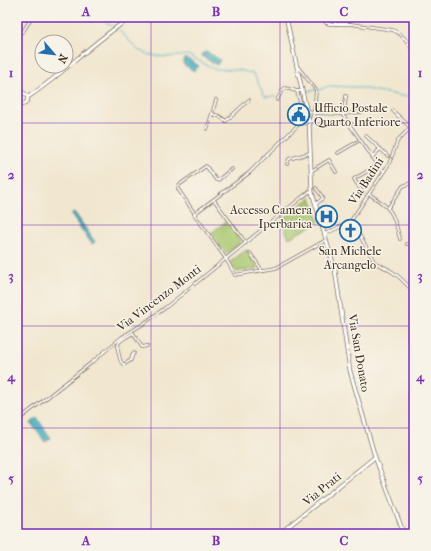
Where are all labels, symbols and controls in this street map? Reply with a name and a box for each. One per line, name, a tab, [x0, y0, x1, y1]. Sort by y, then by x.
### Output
text: A	[81, 4, 91, 19]
text: B	[212, 4, 221, 19]
text: C	[340, 4, 349, 19]
north arrow	[34, 34, 74, 74]
text: N	[54, 52, 70, 66]
text: 1	[9, 65, 14, 80]
text: 1	[418, 65, 423, 80]
place label: Ufficio Postale Quarto Inferiore	[314, 101, 401, 129]
public building icon: Ufficio Postale Quarto Inferiore	[285, 102, 311, 128]
street label: Via Badini	[345, 154, 387, 208]
text: 2	[8, 167, 15, 182]
text: 2	[417, 167, 424, 182]
place label: Accesso Camera Iperbarica	[229, 203, 312, 231]
hospital icon: Accesso Camera Iperbarica	[314, 204, 340, 230]
church icon: San Michele Arcangelo	[337, 217, 363, 243]
place label: San Michele Arcangelo	[319, 244, 381, 272]
street label: Via Vincenzo Monti	[114, 262, 204, 335]
text: 3	[8, 268, 14, 284]
text: 3	[417, 268, 423, 284]
street label: Via San Donato	[345, 312, 373, 393]
text: 4	[6, 369, 16, 385]
text: 4	[415, 369, 425, 385]
street label: Via Prati	[299, 469, 344, 509]
text: 5	[8, 471, 14, 486]
text: 5	[417, 471, 423, 486]
text: A	[81, 533, 91, 548]
text: B	[212, 533, 221, 548]
text: C	[340, 533, 349, 548]

